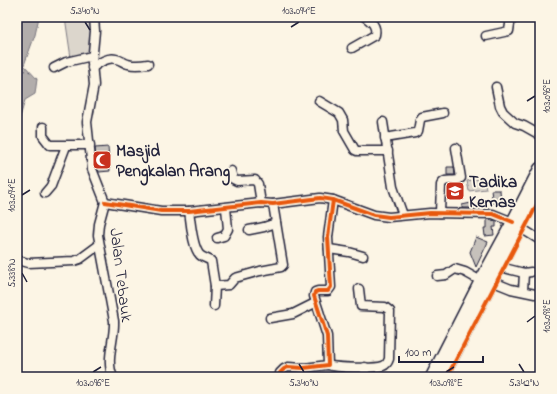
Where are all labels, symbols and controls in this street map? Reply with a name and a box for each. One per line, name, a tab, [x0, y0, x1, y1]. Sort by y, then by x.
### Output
text: 5.340°N	[70, 4, 100, 19]
text: 103.094°E	[282, 4, 316, 19]
text: 103.096°E	[540, 79, 555, 113]
place label: Masjid Pengkalan Arang	[116, 139, 230, 186]
mosque icon: Masjid Pengkalan Arang	[91, 149, 113, 171]
place label: Tadika Kemas	[469, 170, 517, 215]
text: 103.094°E	[5, 178, 20, 212]
school or university icon: Tadika Kemas	[444, 180, 466, 202]
street label: Jalan Tebauk	[102, 227, 139, 324]
text: 5.338°N	[5, 258, 20, 288]
text: 103.098°E	[540, 299, 555, 333]
scale bar	[399, 338, 483, 364]
text: 100 m	[405, 344, 432, 362]
text: 103.096°E	[76, 376, 110, 391]
text: 5.340°N	[289, 376, 319, 391]
text: 103.098°E	[429, 376, 463, 391]
text: 5.342°N	[509, 376, 539, 391]

